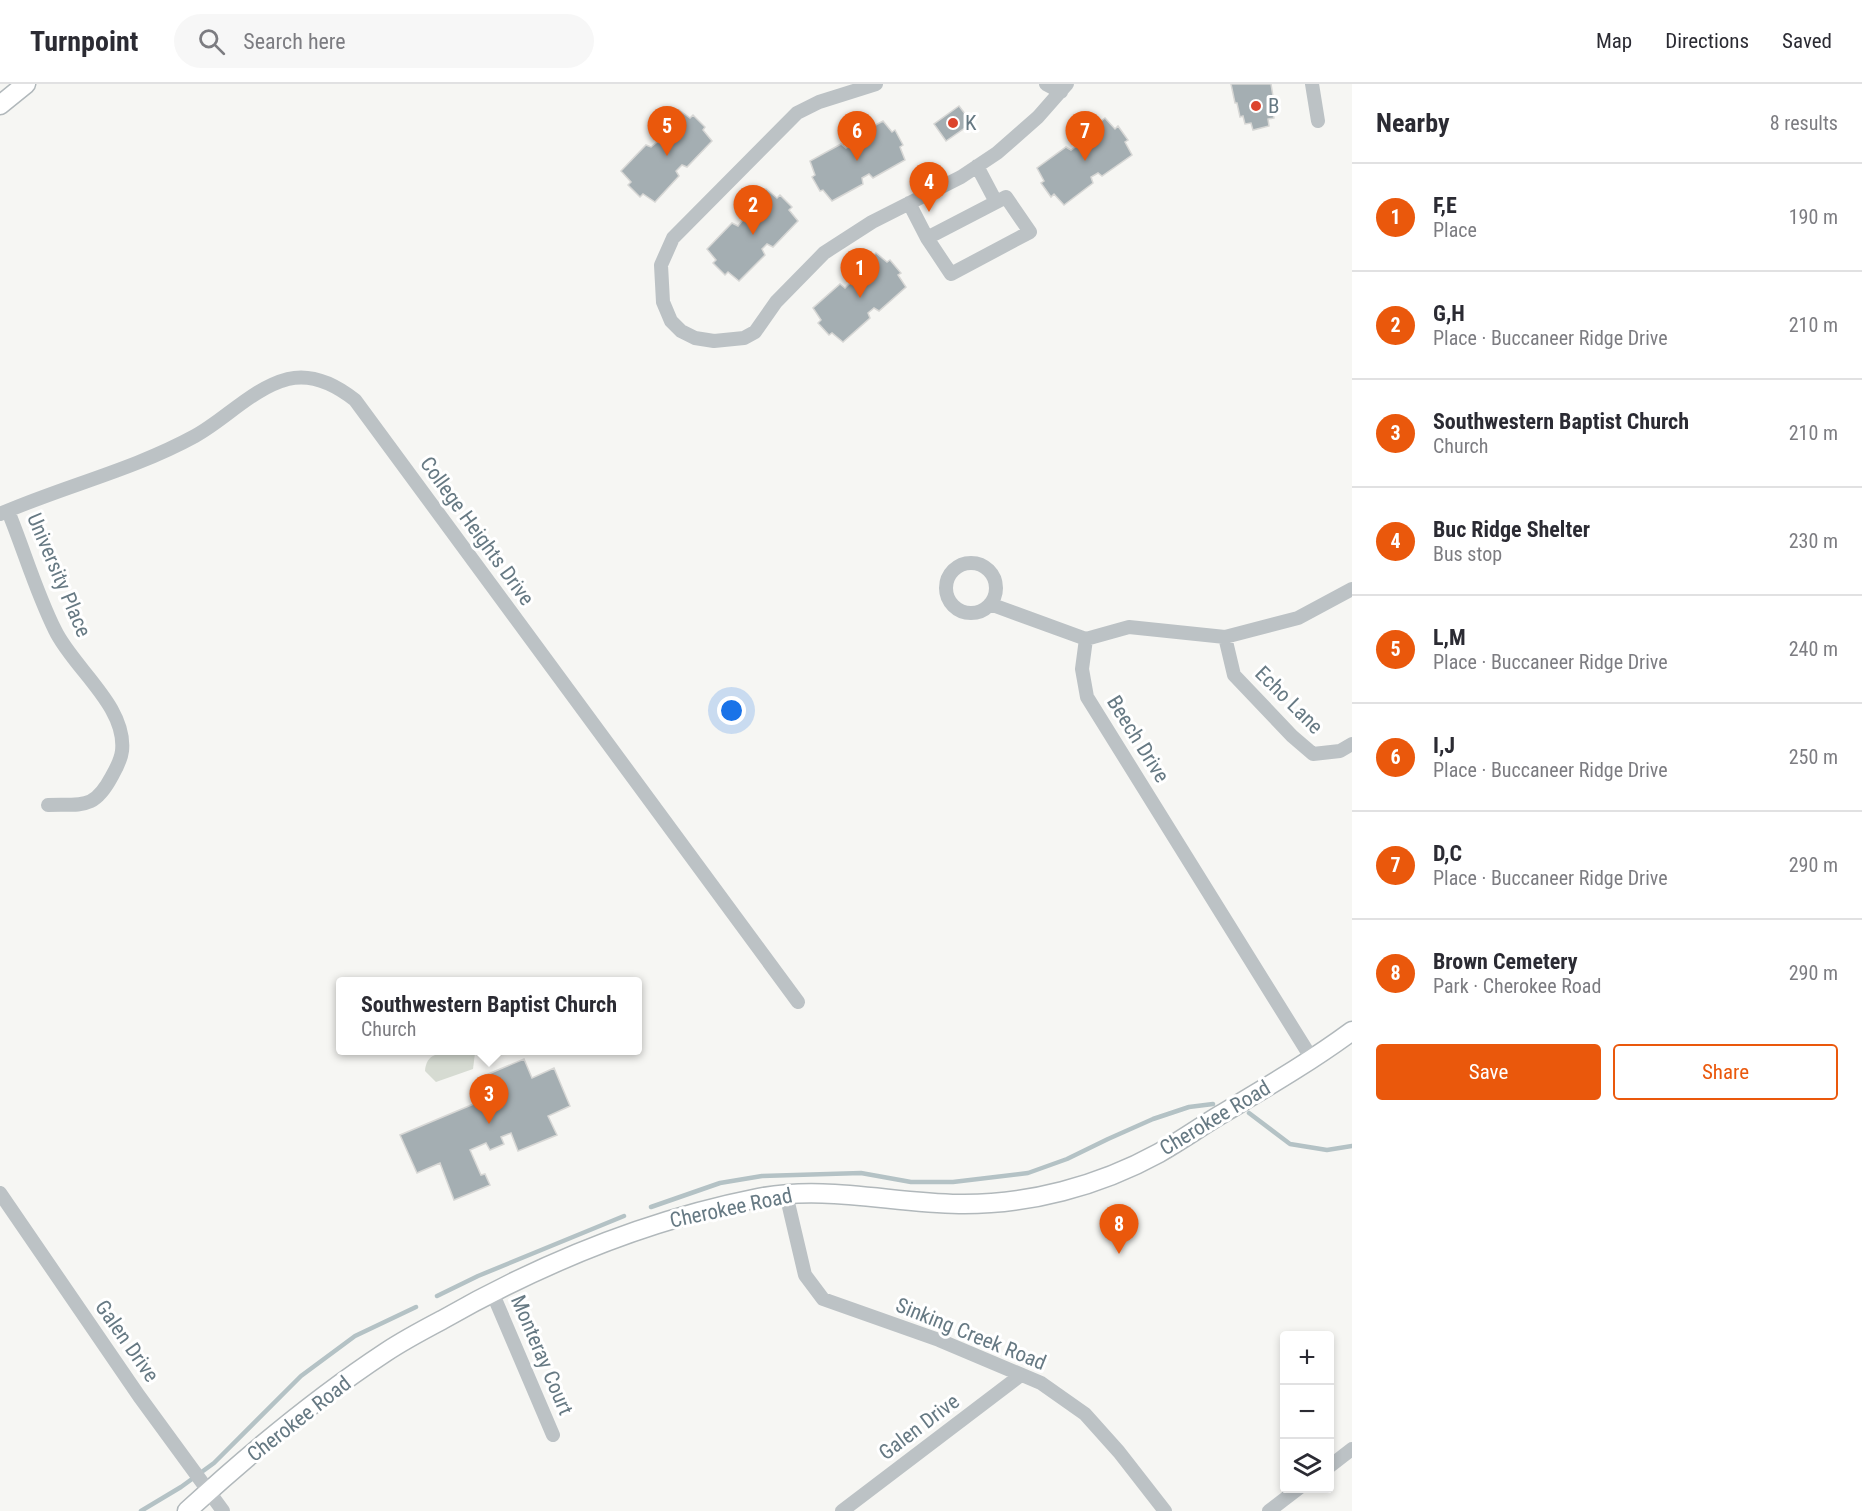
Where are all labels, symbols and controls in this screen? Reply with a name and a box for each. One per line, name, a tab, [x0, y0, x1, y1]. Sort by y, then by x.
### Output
search box	[174, 14, 594, 68]
text: Turnpoint	[30, 25, 138, 58]
icon: search	[195, 25, 228, 58]
text: Search here	[243, 29, 346, 54]
text: Map	[1596, 29, 1632, 53]
text: Directions	[1665, 29, 1749, 53]
text: Saved	[1782, 29, 1832, 53]
place label: B	[1268, 94, 1279, 118]
marker: B	[1249, 99, 1263, 113]
pin: 5	[648, 106, 686, 156]
text: Nearby	[1376, 108, 1450, 138]
place label: K	[965, 111, 977, 135]
text: 8 results	[1770, 111, 1838, 135]
pin: 6	[838, 112, 876, 161]
pin: 7	[1066, 112, 1104, 161]
marker: K	[946, 116, 960, 130]
pin: 4	[910, 162, 948, 212]
pin: 2	[734, 186, 772, 235]
text: F,E	[1433, 193, 1457, 218]
text: 1	[1390, 205, 1401, 229]
text: 190 m	[1789, 205, 1838, 229]
text: Place	[1433, 218, 1477, 242]
pin: 1	[840, 248, 880, 298]
text: G,H	[1433, 301, 1465, 326]
text: 2	[1390, 313, 1401, 337]
text: 210 m	[1789, 313, 1838, 337]
text: Place · Buccaneer Ridge Drive	[1433, 326, 1668, 350]
text: Southwestern Baptist Church	[1433, 409, 1689, 434]
text: 3	[1390, 421, 1401, 445]
text: 210 m	[1789, 421, 1838, 445]
text: Church	[1433, 434, 1488, 458]
street label: College Heights Drive	[415, 452, 539, 610]
street label: University Place	[22, 510, 96, 641]
text: Buc Ridge Shelter	[1433, 517, 1590, 542]
text: 4	[1390, 529, 1401, 553]
text: 230 m	[1789, 529, 1838, 553]
text: Bus stop	[1433, 542, 1502, 566]
text: L,M	[1433, 625, 1466, 650]
text: 5	[1390, 637, 1401, 661]
text: 240 m	[1789, 637, 1838, 661]
text: Place · Buccaneer Ridge Drive	[1433, 650, 1668, 674]
street label: Echo Lane	[1250, 661, 1328, 739]
street label: Beech Drive	[1102, 691, 1174, 787]
your location	[717, 696, 746, 725]
text: I,J	[1433, 733, 1455, 758]
text: 6	[1390, 745, 1401, 769]
text: 250 m	[1789, 745, 1838, 769]
text: Place · Buccaneer Ridge Drive	[1433, 758, 1668, 782]
text: D,C	[1433, 841, 1462, 866]
text: 7	[1390, 853, 1401, 877]
text: 290 m	[1789, 853, 1838, 877]
text: Place · Buccaneer Ridge Drive	[1433, 866, 1668, 890]
text: Brown Cemetery	[1433, 949, 1577, 974]
text: 8	[1390, 961, 1401, 985]
text: 290 m	[1789, 961, 1838, 985]
text: Park · Cherokee Road	[1433, 974, 1601, 998]
popup	[336, 977, 642, 1055]
text: Southwestern Baptist Church	[361, 992, 617, 1017]
text: Church	[361, 1017, 416, 1041]
button: Save	[1376, 1044, 1601, 1100]
button: Share	[1613, 1044, 1838, 1100]
pin: 3	[470, 1074, 508, 1124]
street label: Cherokee Road	[1155, 1076, 1275, 1160]
street label: Cherokee Road	[668, 1183, 794, 1233]
pin: 8	[1100, 1204, 1138, 1254]
street label: Monteray Court	[506, 1291, 578, 1419]
street label: Sinking Creek Road	[892, 1293, 1050, 1375]
street label: Galen Drive	[90, 1296, 164, 1387]
map controls	[1280, 1331, 1334, 1493]
button: +	[1280, 1331, 1334, 1385]
street label: Cherokee Road	[243, 1371, 355, 1467]
button: −	[1280, 1385, 1334, 1439]
street label: Galen Drive	[874, 1389, 964, 1465]
button: layers	[1280, 1439, 1334, 1493]

